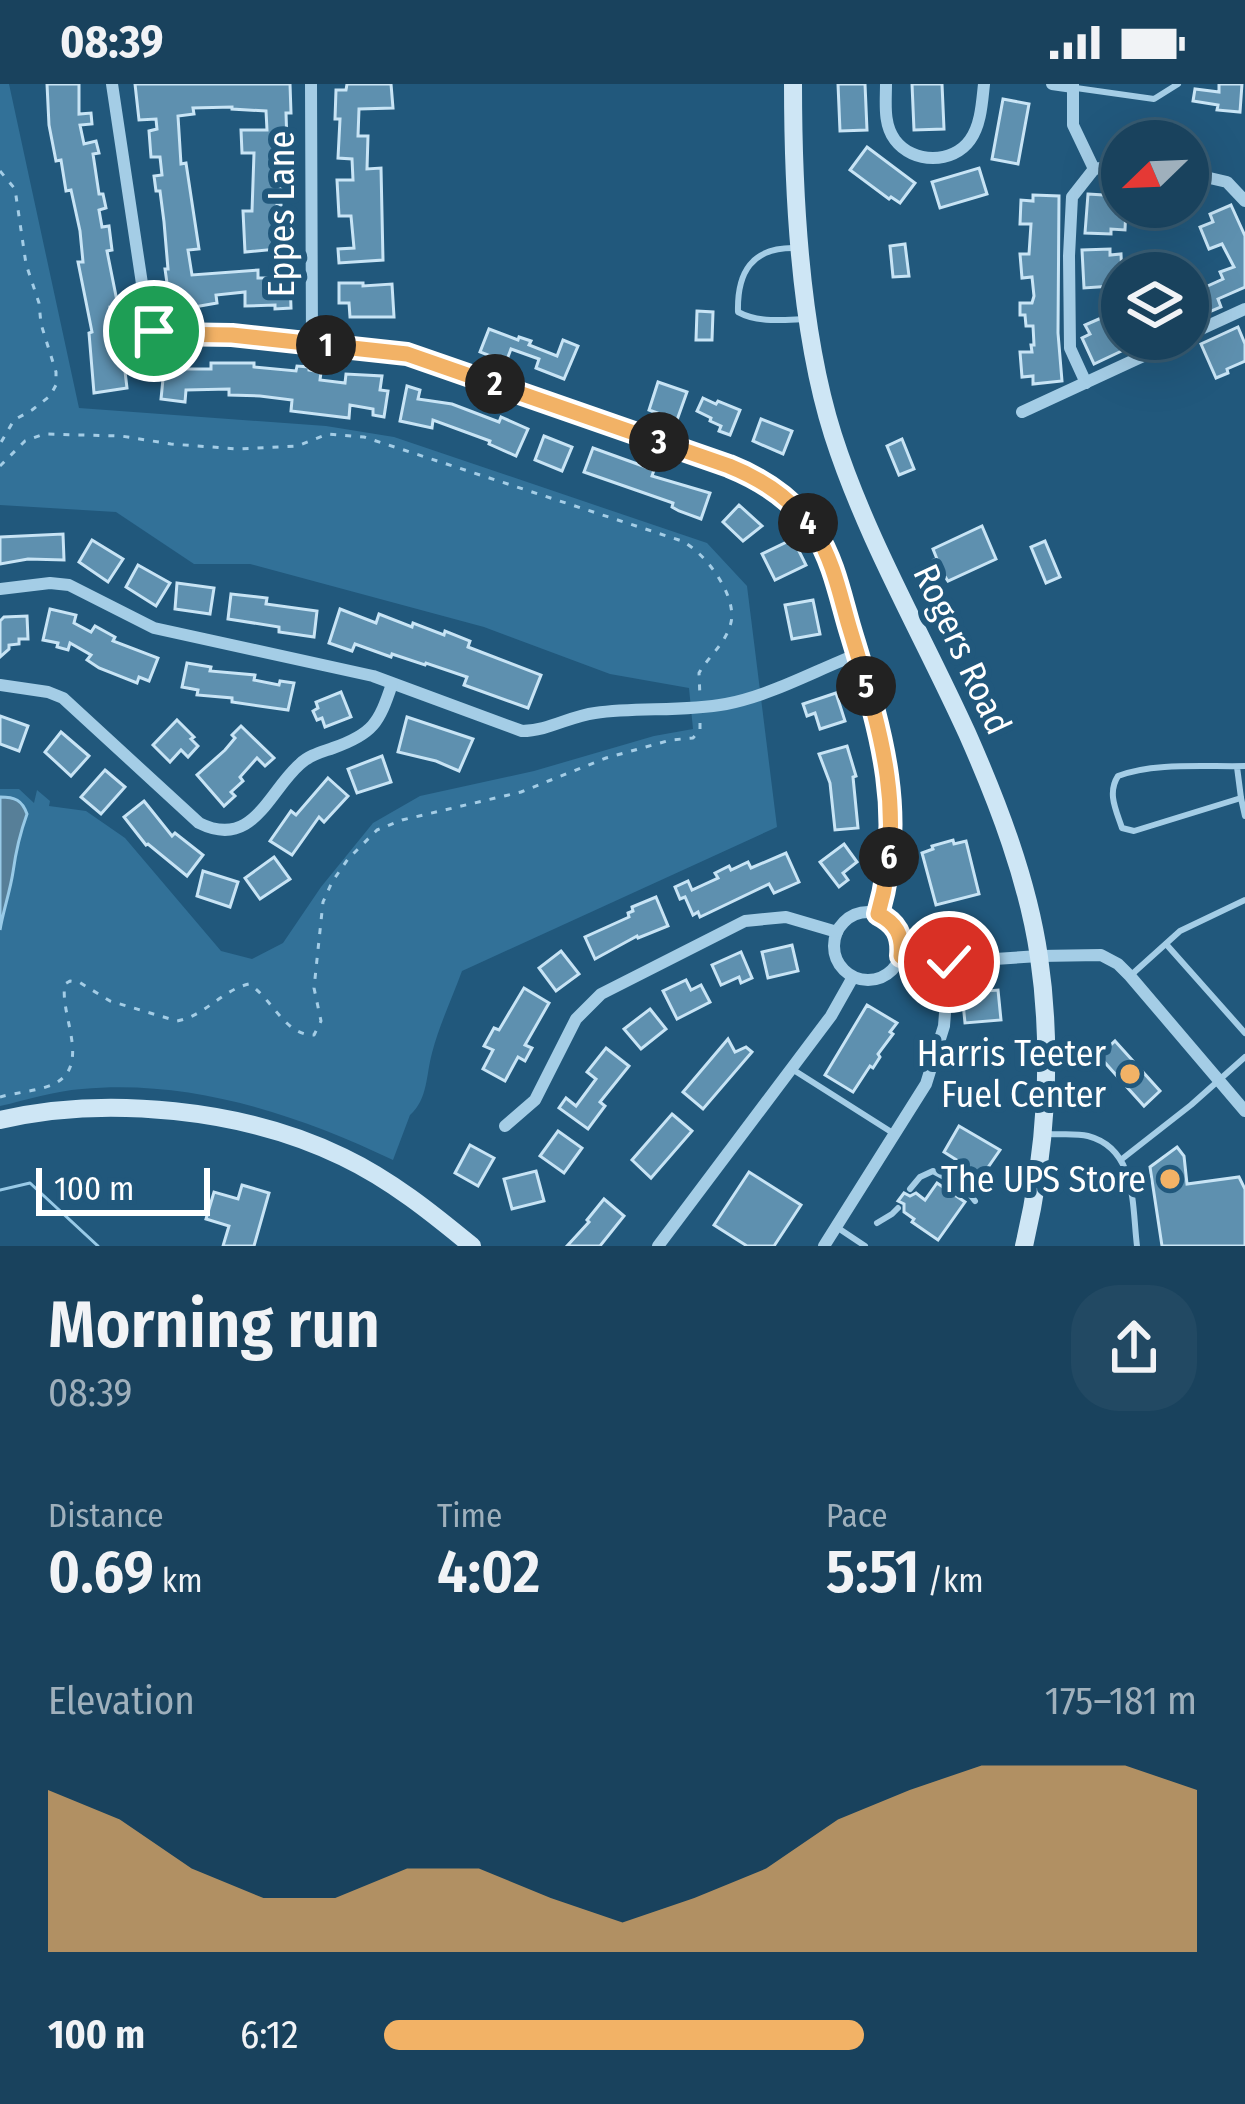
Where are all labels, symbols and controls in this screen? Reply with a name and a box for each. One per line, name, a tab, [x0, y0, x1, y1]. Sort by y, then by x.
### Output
text: 08:39	[60, 15, 164, 69]
north arrow	[1101, 120, 1209, 228]
map controls	[1101, 120, 1209, 360]
street label: Eppes Lane	[260, 131, 304, 297]
button: layers	[1101, 252, 1209, 360]
pin	[103, 280, 205, 382]
icon: arrive	[121, 298, 187, 364]
pin: 1	[296, 315, 356, 375]
text: 1	[319, 325, 333, 365]
pin: 2	[465, 354, 525, 414]
text: 2	[487, 364, 503, 404]
pin: 3	[629, 412, 689, 472]
text: 3	[651, 422, 667, 462]
pin: 4	[778, 493, 838, 553]
text: 4	[800, 503, 816, 543]
street label: Rogers Road	[904, 557, 1021, 741]
pin: 5	[836, 656, 896, 716]
text: 5	[858, 666, 874, 706]
pin: 6	[859, 827, 919, 887]
text: 6	[880, 837, 898, 877]
pin	[898, 911, 1000, 1013]
icon: check	[916, 929, 982, 995]
place label: Harris Teeter Fuel Center	[917, 1032, 1106, 1117]
marker: Harris Teeter Fuel Center	[1117, 1061, 1143, 1087]
place label: The UPS Store	[941, 1158, 1146, 1202]
scale bar	[36, 1162, 210, 1215]
marker: The UPS Store	[1157, 1166, 1183, 1192]
text: 100 m	[54, 1169, 134, 1209]
text: Morning run	[48, 1285, 380, 1364]
button: share	[1071, 1285, 1197, 1411]
text: 08:39	[48, 1370, 133, 1416]
text: Distance	[48, 1496, 164, 1536]
text: Time	[437, 1496, 502, 1536]
text: Pace	[826, 1496, 888, 1536]
text: 0.69	[48, 1536, 154, 1608]
text: 4:02	[437, 1536, 540, 1608]
text: 5:51	[826, 1536, 920, 1608]
text: km	[154, 1561, 203, 1601]
text: /km	[920, 1561, 984, 1601]
text: Elevation	[48, 1678, 195, 1724]
text: 175–181 m	[1045, 1678, 1197, 1724]
text: 100 m	[48, 2012, 145, 2058]
text: 6:12	[240, 2012, 298, 2058]

